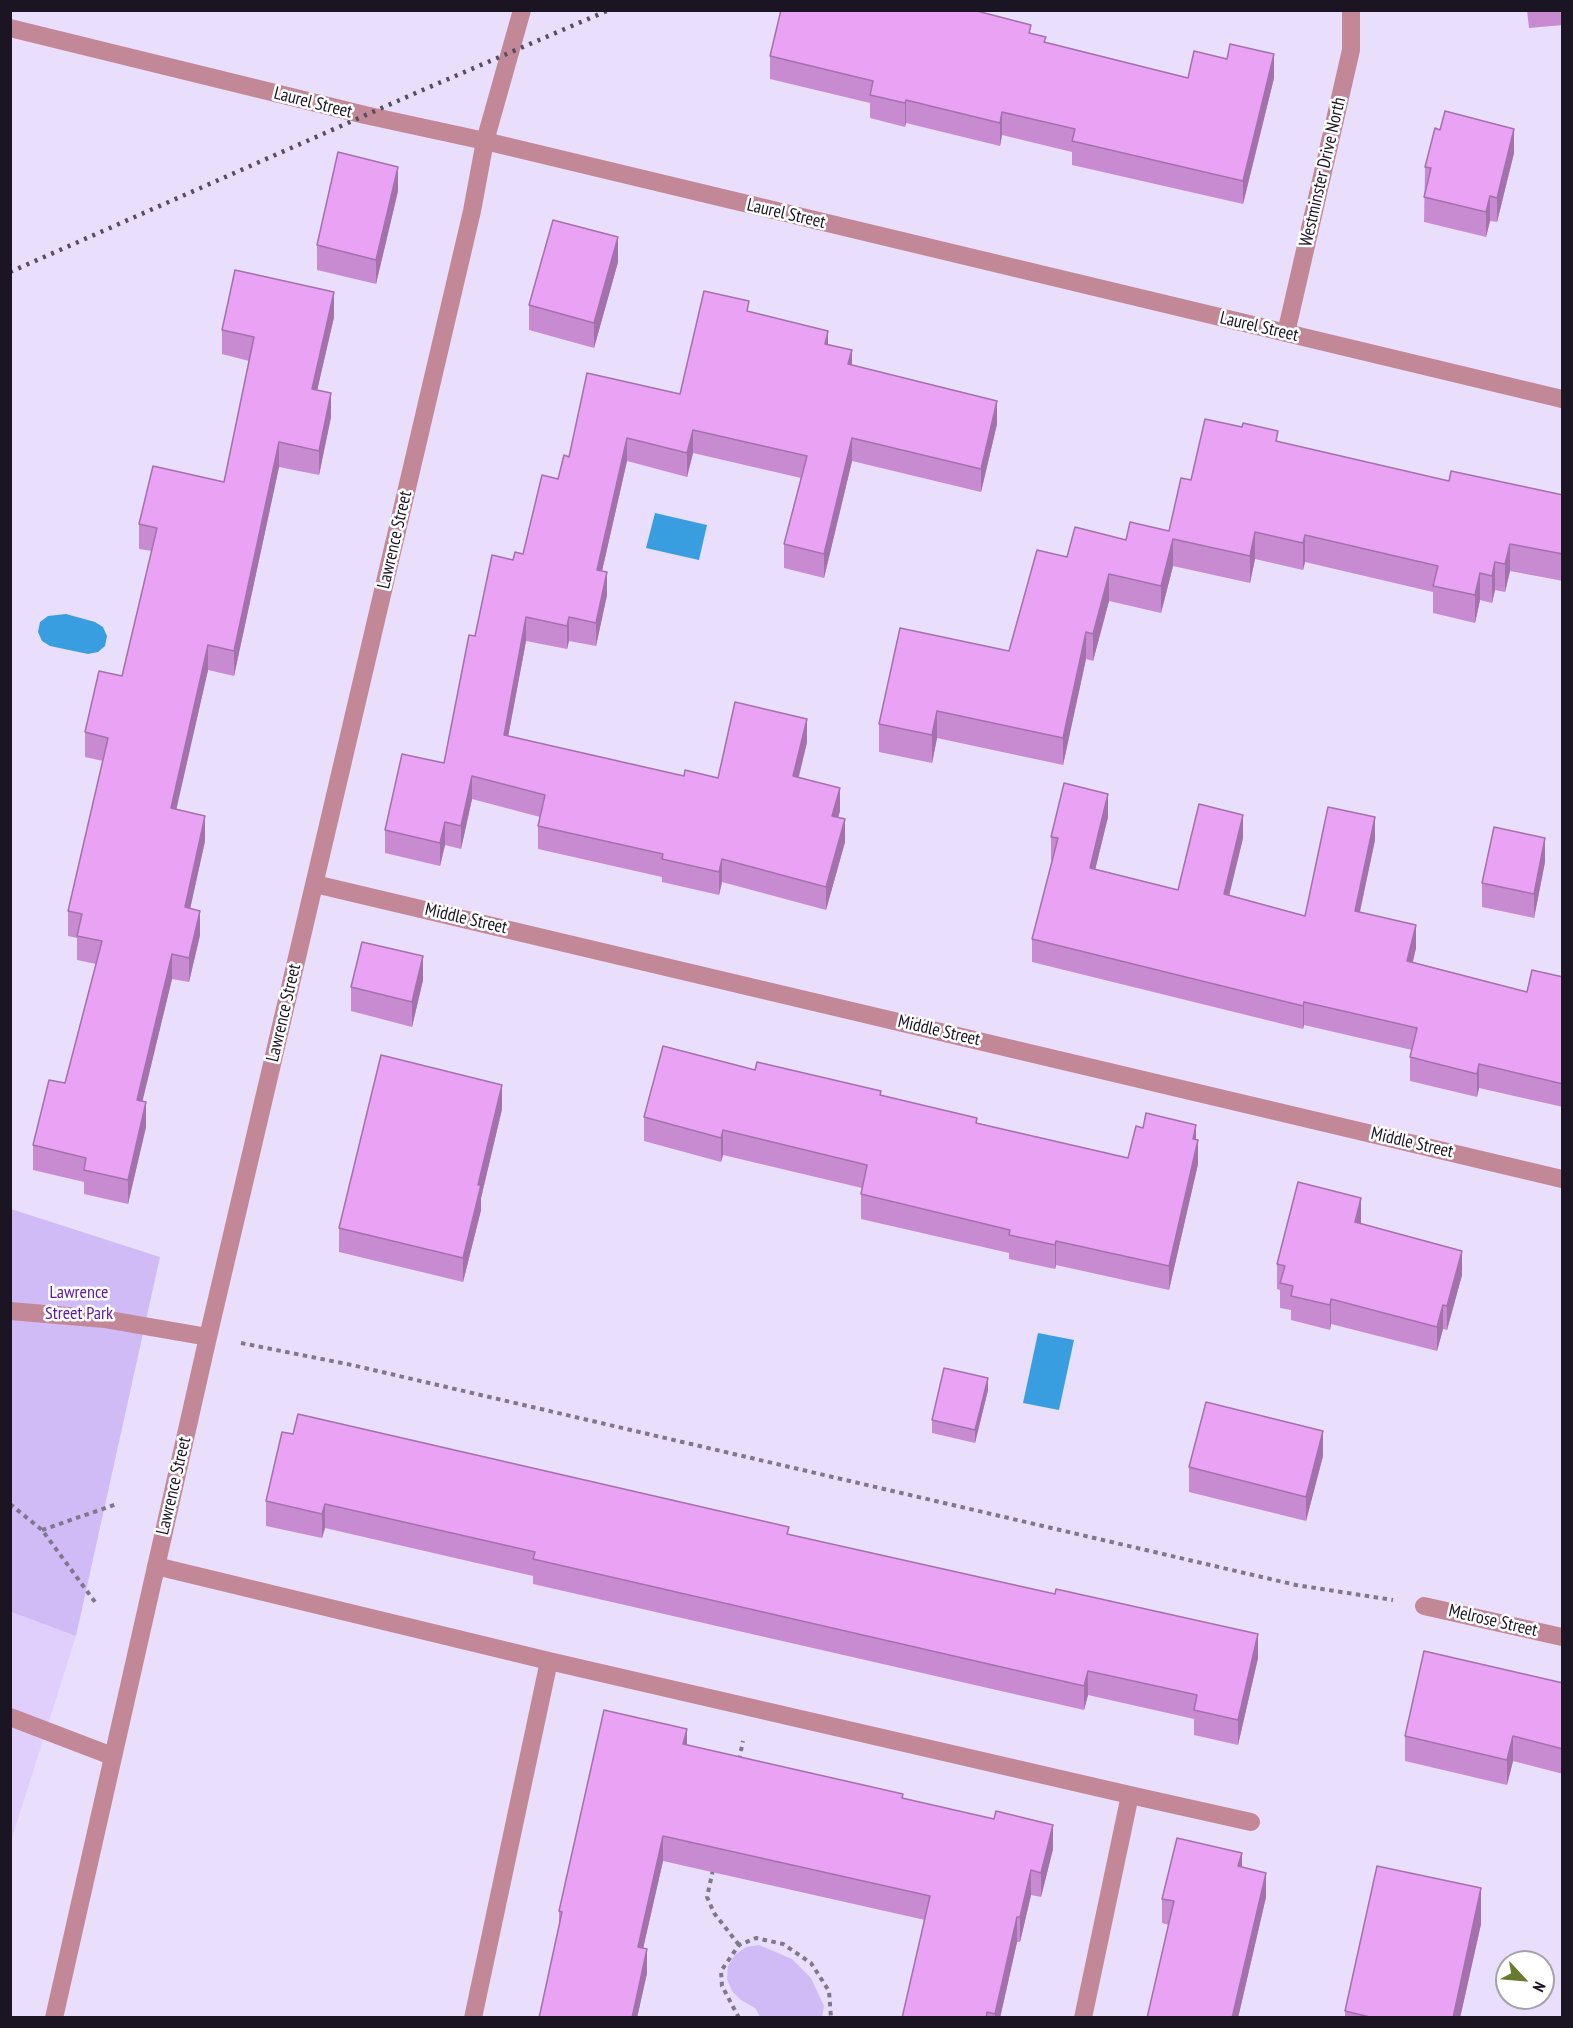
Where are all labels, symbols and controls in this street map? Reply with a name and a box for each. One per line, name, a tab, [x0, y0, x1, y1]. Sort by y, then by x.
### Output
street label: Laurel Street	[272, 83, 354, 123]
street label: Westminster Drive North	[1295, 95, 1351, 249]
street label: Laurel Street	[745, 194, 827, 234]
street label: Laurel Street	[1218, 307, 1300, 347]
street label: Lawrence Street	[373, 489, 417, 591]
street label: Middle Street	[423, 899, 509, 939]
street label: Lawrence Street	[262, 962, 306, 1064]
street label: Middle Street	[896, 1011, 982, 1051]
street label: Middle Street	[1369, 1123, 1455, 1163]
park label: Lawrence Street Park	[45, 1282, 113, 1324]
street label: Lawrence Street	[152, 1435, 196, 1537]
street label: Melrose Street	[1447, 1600, 1539, 1642]
north arrow	[1495, 1950, 1555, 2010]
text: N	[1529, 1979, 1550, 1995]

